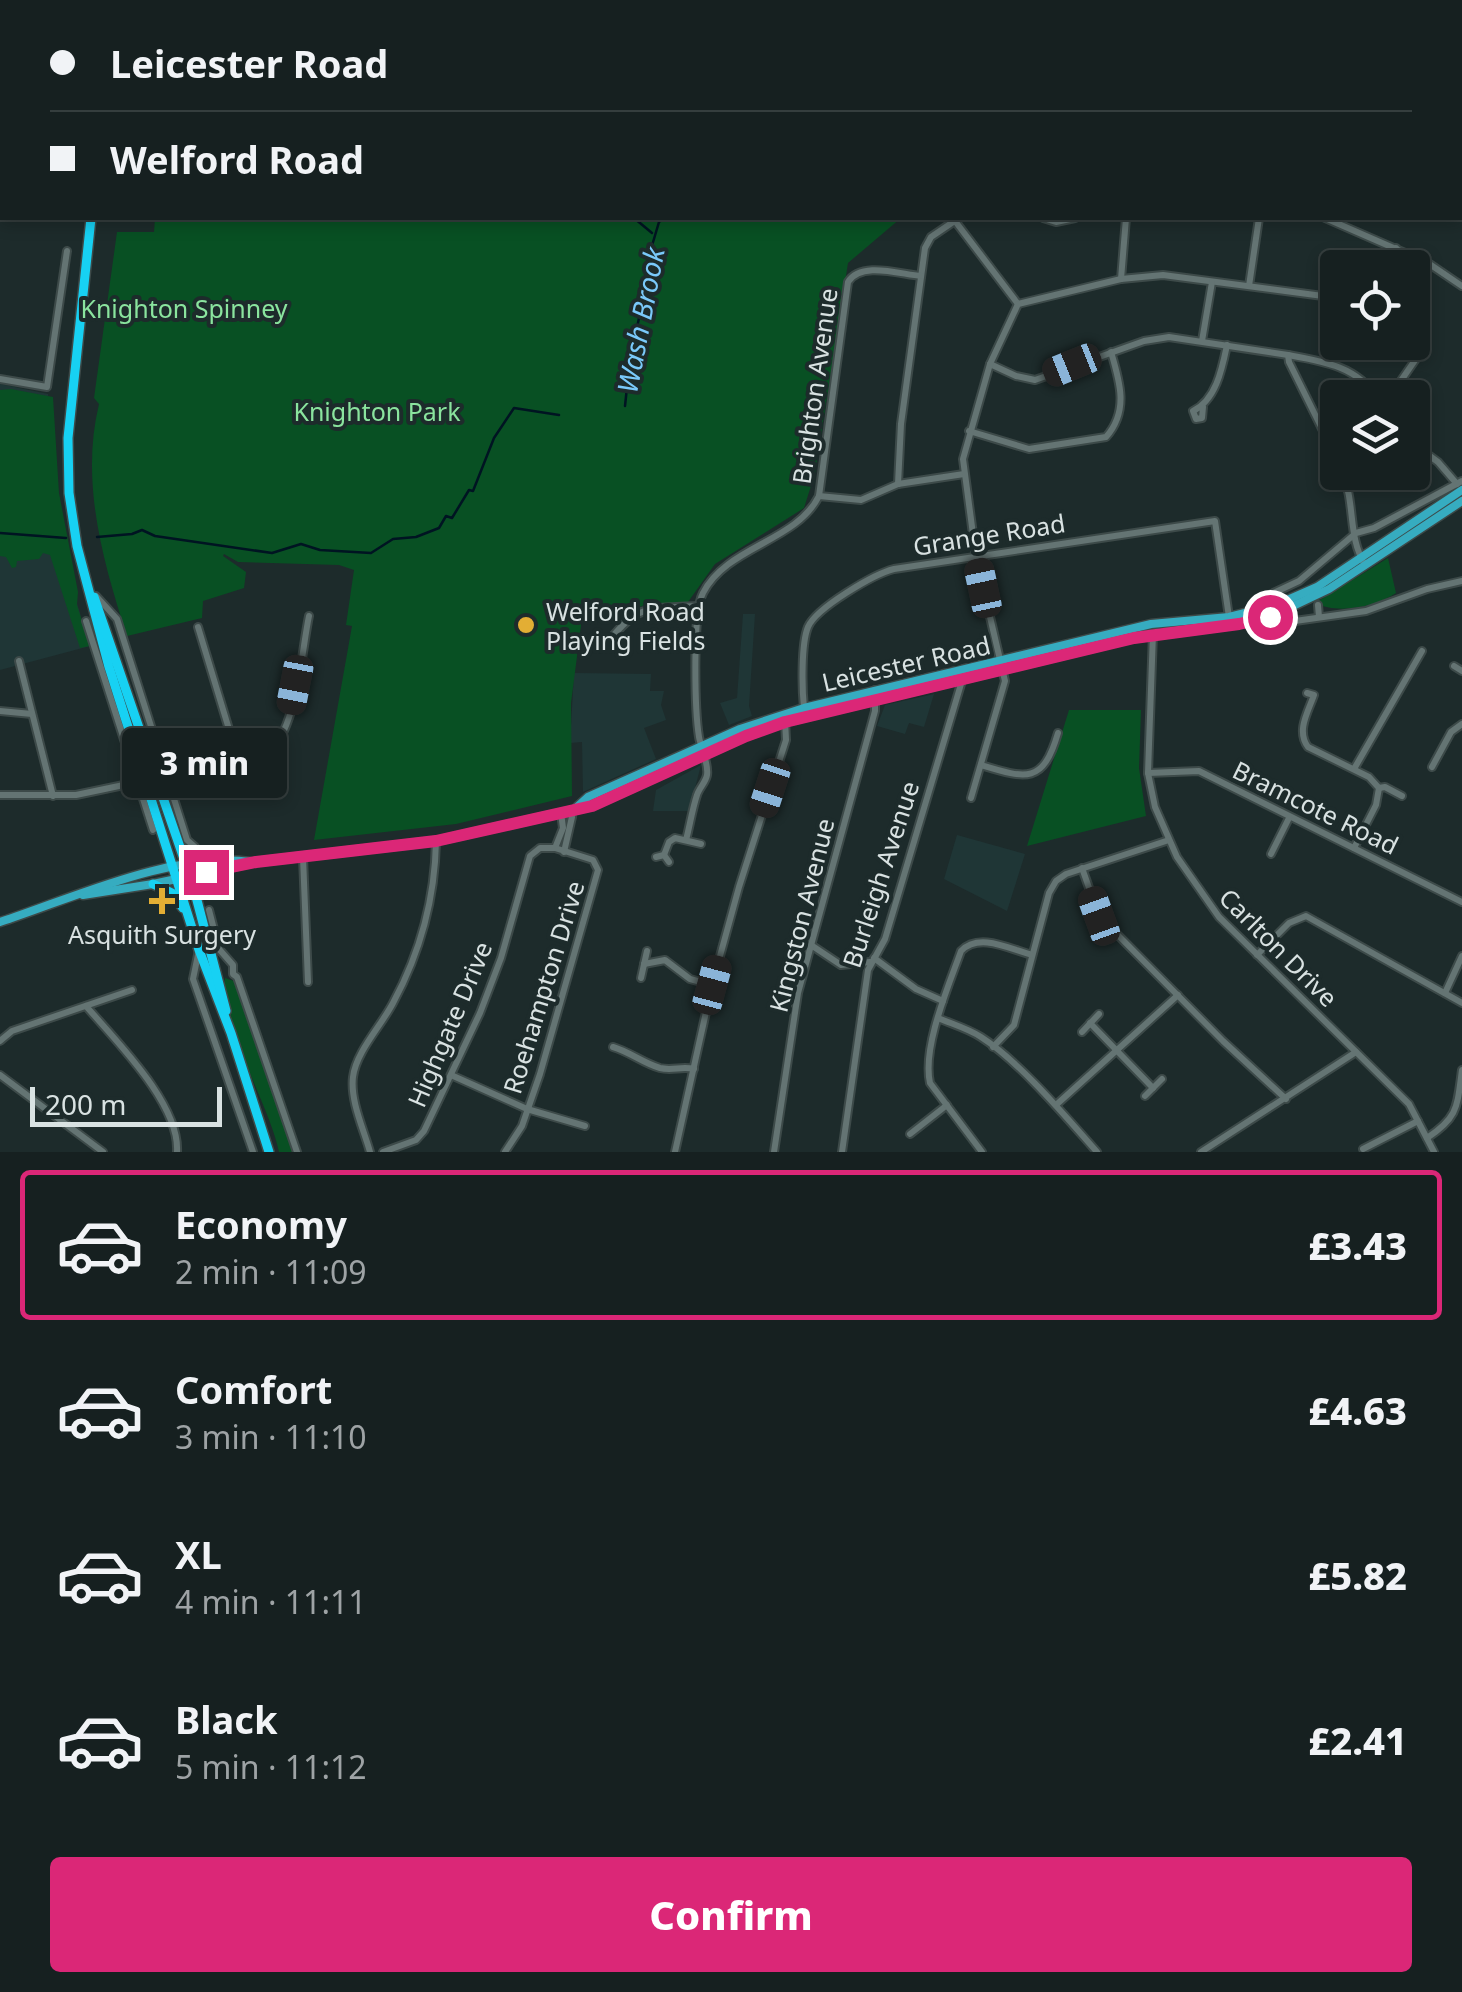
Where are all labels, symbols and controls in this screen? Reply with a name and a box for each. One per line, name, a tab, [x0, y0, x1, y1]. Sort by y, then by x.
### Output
text: Leicester Road	[110, 37, 388, 89]
text: Welford Road	[110, 133, 364, 185]
water label: Wash Brook	[607, 243, 673, 396]
map controls	[1320, 250, 1430, 490]
button: locate	[1320, 250, 1430, 360]
street label: Brighton Avenue	[783, 286, 845, 486]
park label: Knighton Spinney	[80, 291, 288, 325]
car	[1039, 340, 1105, 390]
button: layers	[1320, 380, 1430, 490]
park label: Knighton Park	[293, 394, 461, 428]
street label: Grange Road	[911, 505, 1067, 563]
car	[962, 556, 1004, 620]
place label: Welford Road Playing Fields	[546, 594, 705, 657]
route start	[1248, 595, 1293, 640]
marker: Welford Road Playing Fields	[515, 614, 537, 636]
street label: Leicester Road	[818, 627, 994, 699]
car	[275, 653, 315, 717]
callout: 3 min	[124, 727, 288, 797]
text: 3 min	[160, 741, 249, 784]
street label: Bramcote Road	[1228, 752, 1404, 862]
car	[746, 755, 794, 821]
street label: Burleigh Avenue	[834, 776, 926, 972]
street label: Kingston Avenue	[760, 815, 842, 1015]
route end	[184, 850, 229, 895]
street label: Roehampton Drive	[494, 876, 592, 1098]
street label: Carlton Drive	[1212, 880, 1346, 1014]
car	[1075, 883, 1123, 949]
marker: Asquith Surgery	[149, 888, 175, 914]
place label: Asquith Surgery	[68, 917, 256, 951]
street label: Highgate Drive	[399, 936, 499, 1112]
car	[690, 952, 734, 1018]
scale bar	[30, 1082, 222, 1126]
text: 200 m	[45, 1085, 127, 1123]
text: Economy	[175, 1198, 347, 1250]
icon: car	[55, 1200, 145, 1290]
text: £3.43	[1308, 1219, 1407, 1271]
text: 2 min · 11:09	[175, 1250, 367, 1293]
text: Comfort	[175, 1363, 332, 1415]
icon: car	[55, 1365, 145, 1455]
text: £4.63	[1308, 1384, 1407, 1436]
text: 3 min · 11:10	[175, 1415, 367, 1458]
text: XL	[175, 1528, 222, 1580]
icon: car	[55, 1530, 145, 1620]
text: £5.82	[1308, 1549, 1407, 1601]
text: 4 min · 11:11	[175, 1580, 367, 1623]
text: Black	[175, 1693, 278, 1745]
icon: car	[55, 1695, 145, 1785]
text: £2.41	[1308, 1714, 1407, 1766]
text: 5 min · 11:12	[175, 1745, 367, 1788]
button: Confirm	[50, 1857, 1412, 1972]

